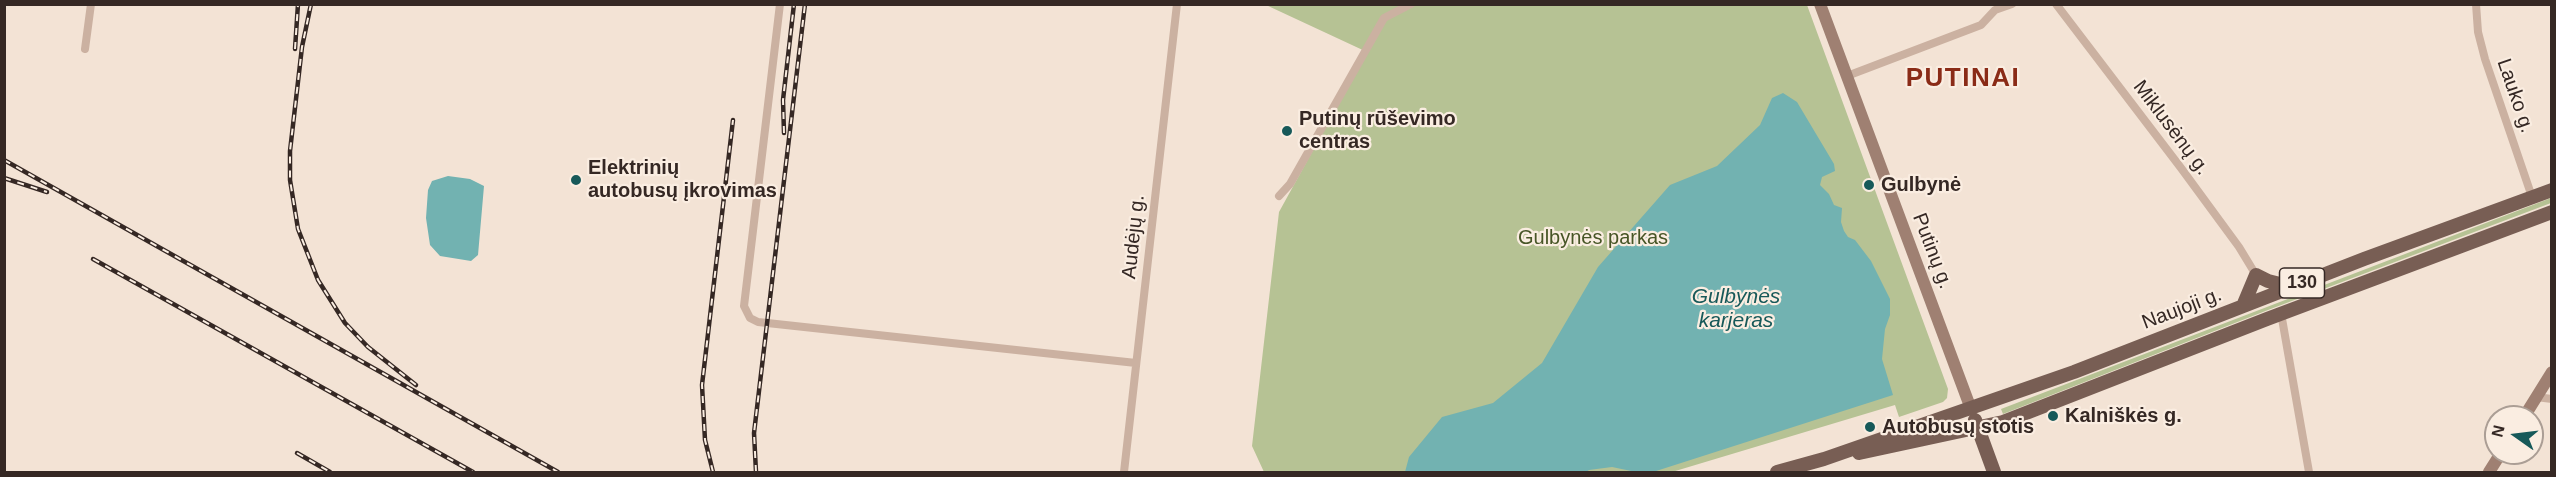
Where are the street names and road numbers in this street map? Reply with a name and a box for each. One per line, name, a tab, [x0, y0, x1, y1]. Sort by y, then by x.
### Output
street label: Lauko g.	[2491, 56, 2539, 136]
street label: Miklusėnų g.	[2128, 76, 2214, 180]
street label: Audėjų g.	[1118, 194, 1150, 280]
street label: Putinų g.	[1907, 210, 1957, 292]
road number: 130	[2280, 268, 2324, 298]
street label: Naujoji g.	[2139, 283, 2225, 335]

